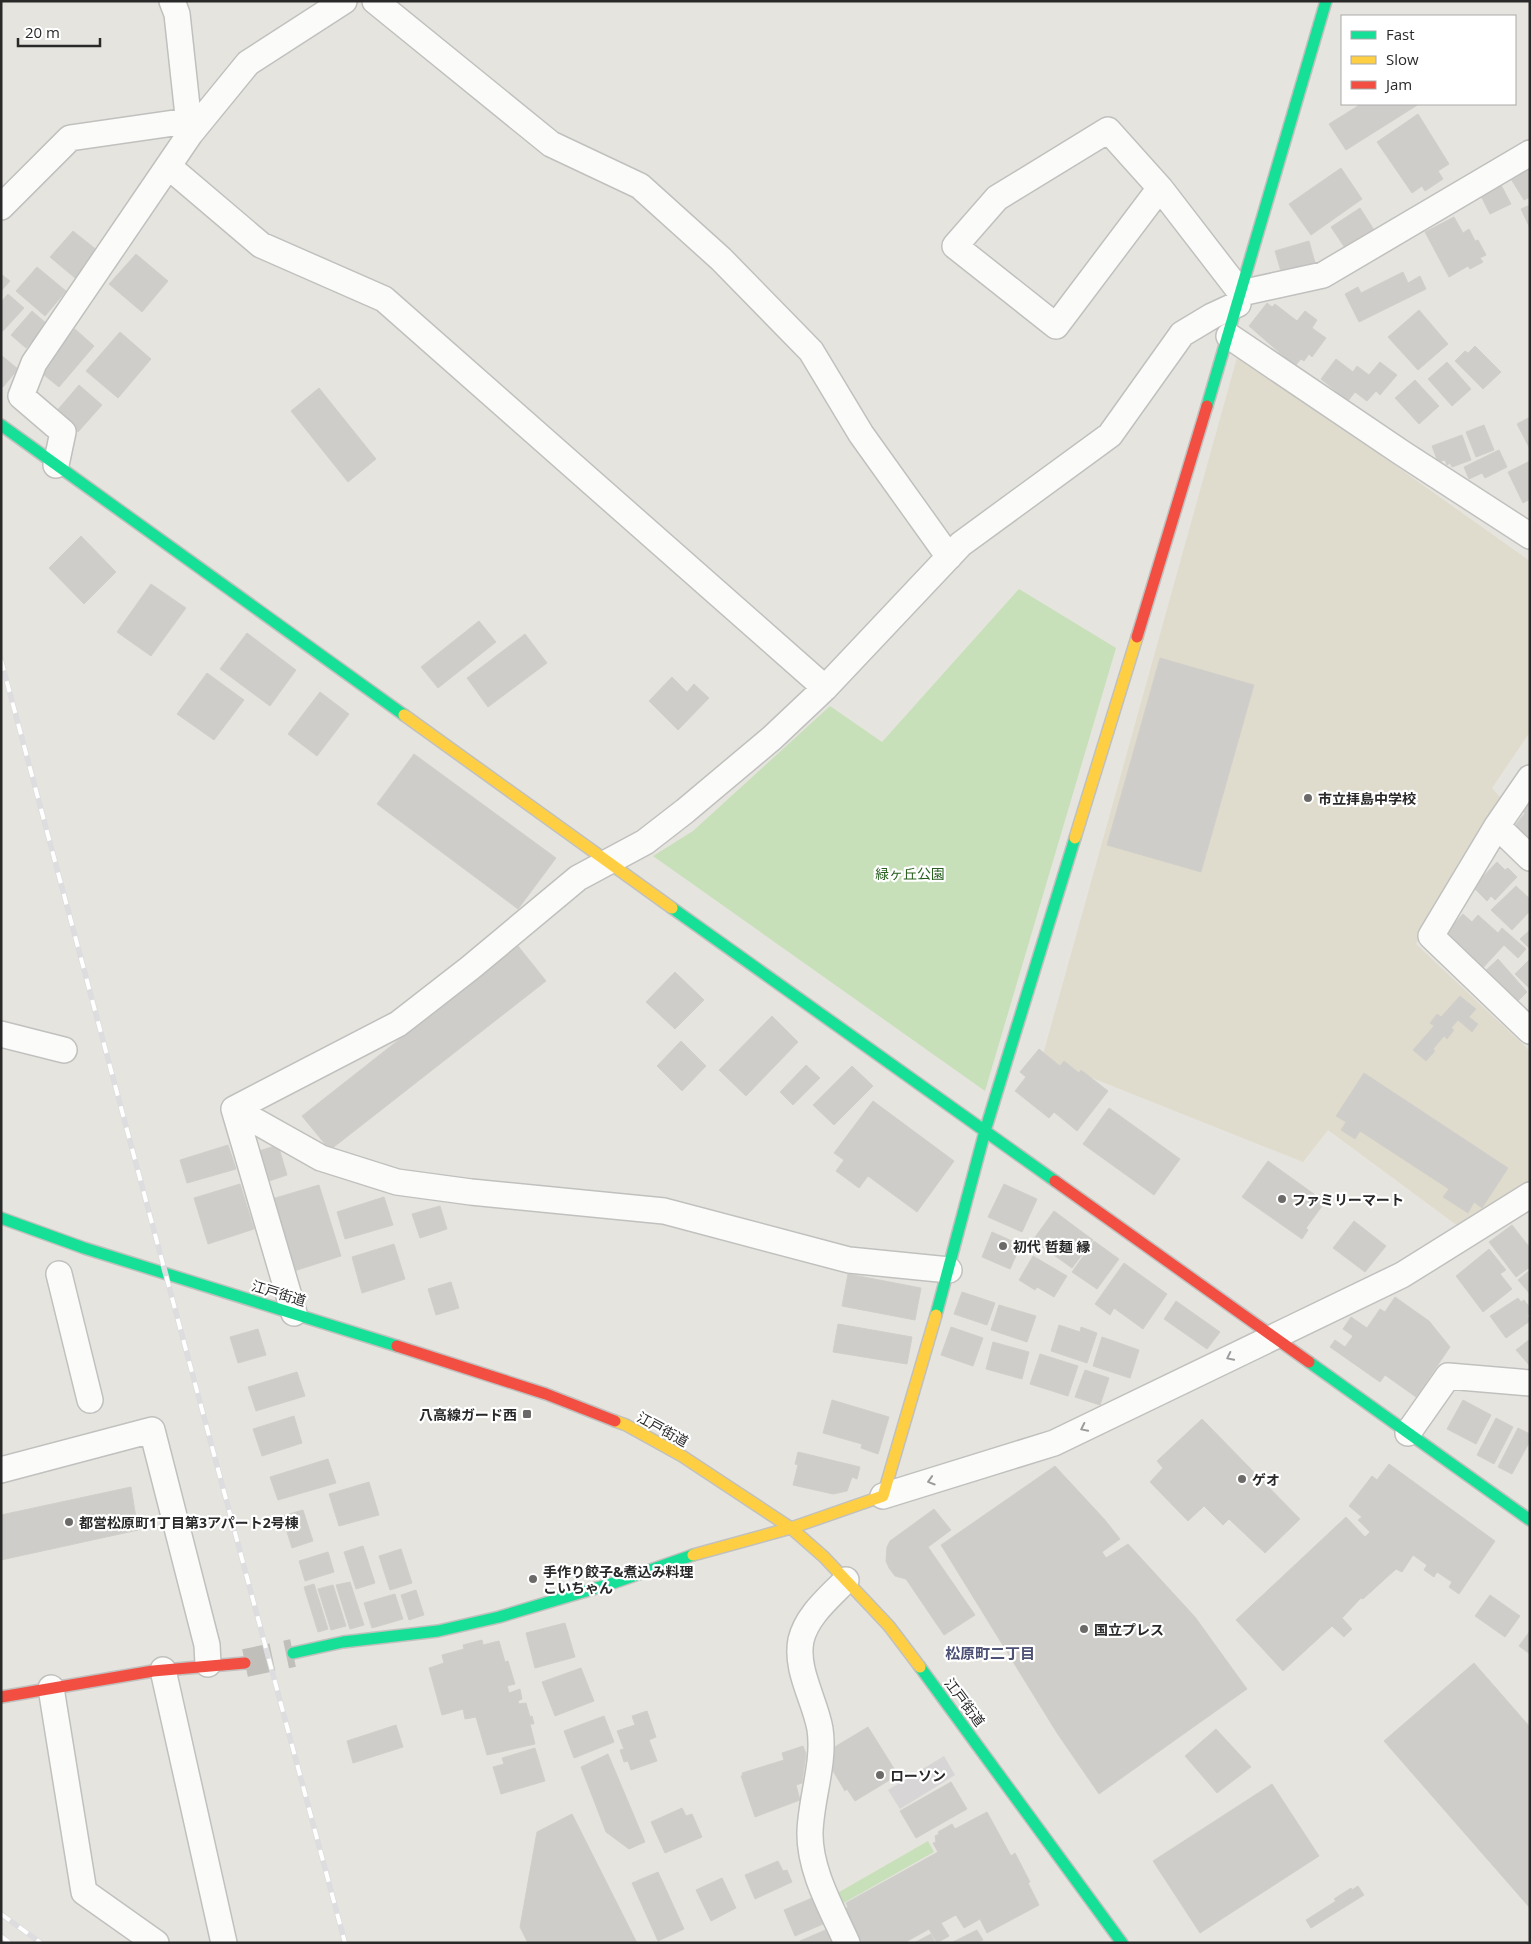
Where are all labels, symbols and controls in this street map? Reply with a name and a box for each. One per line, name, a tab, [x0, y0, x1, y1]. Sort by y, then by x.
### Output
scale bar	[18, 15, 100, 47]
legend	[1341, 15, 1516, 105]
text: 20 m	[25, 22, 60, 42]
text: Fast	[1386, 24, 1415, 44]
text: Slow	[1386, 49, 1419, 69]
text: Jam	[1384, 74, 1412, 94]
place label: 市立拝島中学校	[1318, 789, 1416, 808]
marker: 市立拝島中学校	[1302, 792, 1314, 804]
park label: 緑ヶ丘公園	[875, 864, 945, 883]
place label: ファミリーマート	[1292, 1190, 1404, 1209]
marker: ファミリーマート	[1276, 1193, 1288, 1205]
place label: 初代 哲麺 縁	[1013, 1237, 1090, 1256]
marker: 初代 哲麺 縁	[997, 1240, 1009, 1252]
street label: 江戸街道	[249, 1276, 309, 1310]
one-way arrow	[1226, 1351, 1235, 1361]
place label: 八高線ガード西	[419, 1405, 517, 1424]
street label: 江戸街道	[634, 1407, 692, 1451]
marker: 八高線ガード西	[521, 1408, 533, 1420]
one-way arrow	[1080, 1422, 1089, 1432]
place label: ゲオ	[1252, 1470, 1280, 1489]
marker: ゲオ	[1236, 1473, 1248, 1485]
one-way arrow	[927, 1475, 936, 1485]
place label: 都営松原町1丁目第3アパート2号棟	[79, 1513, 299, 1532]
marker: 都営松原町1丁目第3アパート2号棟	[63, 1516, 75, 1528]
place label: 手作り餃子&煮込み料理 こいちゃん	[543, 1562, 694, 1597]
marker: 手作り餃子&煮込み料理 こいちゃん	[527, 1573, 539, 1585]
place label: 国立プレス	[1094, 1620, 1164, 1639]
marker: 国立プレス	[1078, 1623, 1090, 1635]
district label: 松原町二丁目	[945, 1643, 1035, 1663]
street label: 江戸街道	[941, 1674, 989, 1730]
place label: ローソン	[890, 1766, 946, 1785]
marker: ローソン	[874, 1769, 886, 1781]

